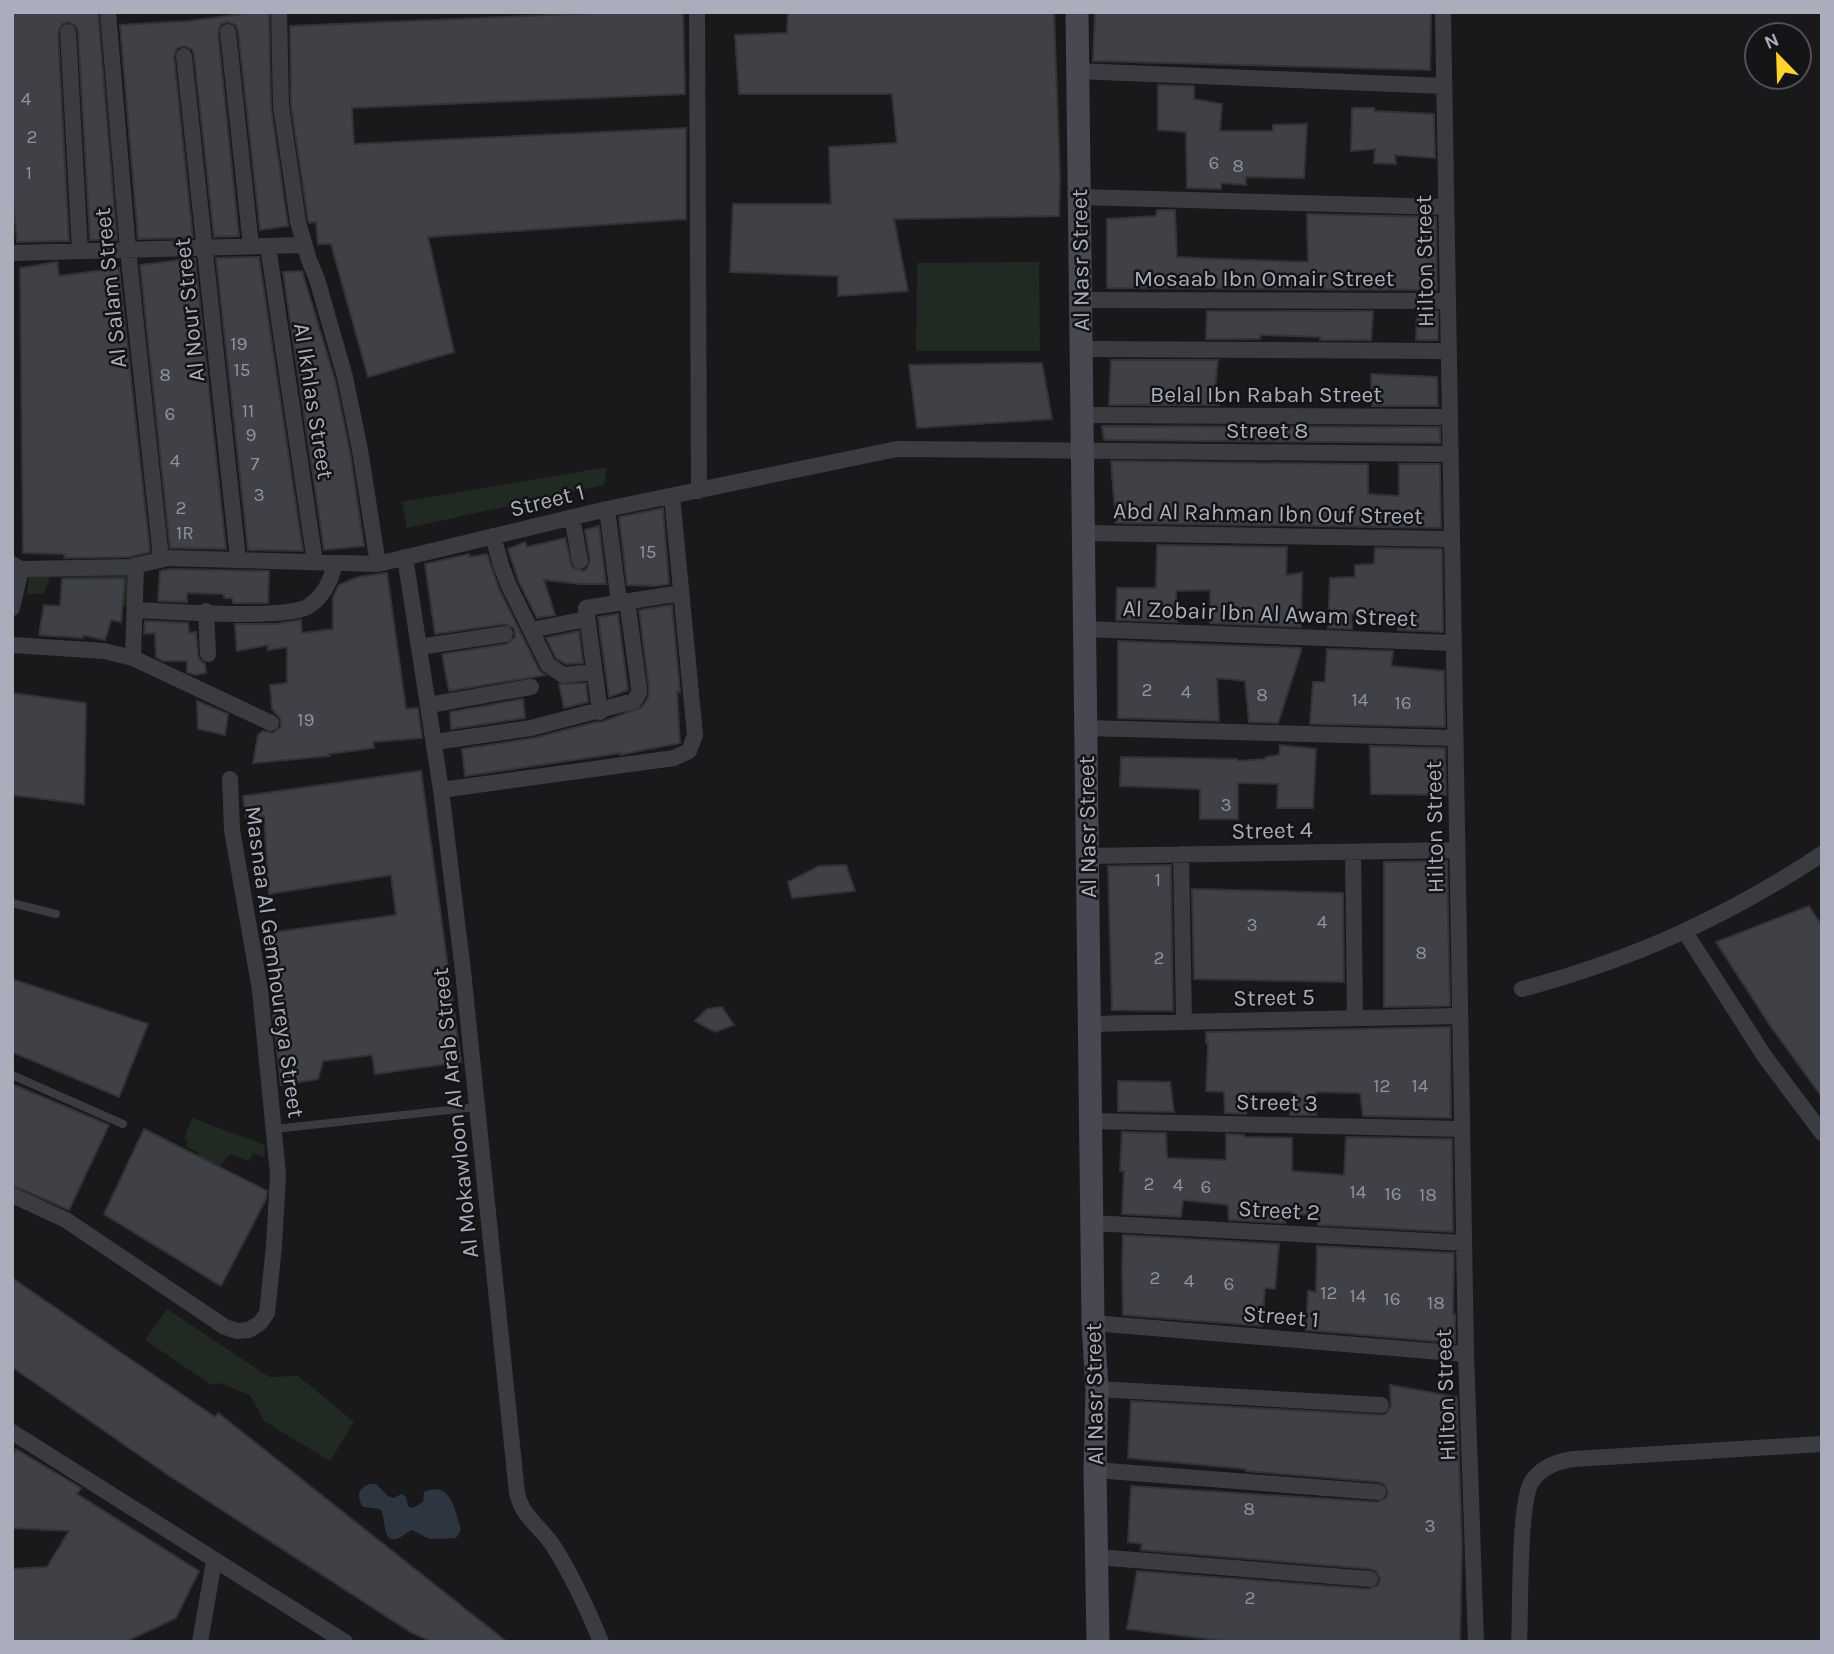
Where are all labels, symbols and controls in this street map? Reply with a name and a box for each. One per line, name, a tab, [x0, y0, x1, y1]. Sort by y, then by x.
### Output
north arrow	[1743, 21, 1813, 91]
text: N	[1761, 28, 1782, 54]
house number: 4	[21, 88, 32, 110]
house number: 2	[26, 126, 38, 148]
house number: 6	[1209, 152, 1219, 174]
house number: 8	[1232, 155, 1244, 177]
house number: 1	[26, 162, 32, 184]
street label: Al Nasr Street	[1066, 188, 1095, 331]
street label: Hilton Street	[1410, 194, 1439, 327]
street label: Al Salam Street	[89, 206, 132, 369]
street label: Al Nour Street	[168, 236, 210, 383]
street label: Mosaab Ibn Omair Street	[1134, 265, 1395, 292]
street label: Al Ikhlas Street	[288, 321, 339, 482]
house number: 19	[230, 333, 248, 355]
house number: 15	[233, 359, 251, 381]
house number: 8	[159, 364, 171, 386]
street label: Belal Ibn Rabah Street	[1150, 381, 1382, 408]
house number: 11	[242, 400, 254, 422]
house number: 6	[165, 403, 175, 425]
street label: Street 8	[1226, 417, 1308, 444]
house number: 9	[245, 424, 257, 446]
house number: 4	[170, 450, 181, 472]
house number: 7	[251, 453, 260, 475]
street label: Street 1	[507, 478, 587, 523]
house number: 3	[253, 484, 265, 506]
house number: 2	[175, 497, 187, 519]
street label: Abd Al Rahman Ibn Ouf Street	[1113, 497, 1423, 530]
house number: 1R	[176, 522, 194, 544]
house number: 15	[639, 541, 657, 563]
street label: Al Zobair Ibn Al Awam Street	[1122, 595, 1418, 632]
house number: 2	[1141, 679, 1153, 701]
house number: 4	[1181, 681, 1192, 703]
house number: 8	[1256, 684, 1268, 706]
house number: 14	[1352, 689, 1369, 711]
house number: 16	[1394, 692, 1412, 714]
house number: 19	[297, 709, 315, 731]
street label: Al Nasr Street	[1073, 755, 1102, 898]
street label: Hilton Street	[1420, 760, 1449, 893]
house number: 3	[1220, 794, 1232, 816]
street label: Masnaa Al Gemhoureya Street	[239, 804, 310, 1120]
street label: Street 4	[1231, 816, 1313, 845]
house number: 1	[1155, 869, 1161, 891]
house number: 4	[1317, 911, 1328, 933]
house number: 3	[1246, 914, 1258, 936]
house number: 8	[1415, 942, 1427, 964]
house number: 2	[1153, 947, 1165, 969]
street label: Al Mokawloon Al Arab Street	[427, 966, 484, 1260]
street label: Street 5	[1233, 983, 1315, 1012]
house number: 12	[1373, 1075, 1391, 1097]
house number: 14	[1412, 1075, 1429, 1097]
street label: Street 3	[1236, 1088, 1318, 1117]
house number: 2	[1143, 1173, 1155, 1195]
house number: 4	[1173, 1174, 1184, 1196]
house number: 6	[1201, 1176, 1211, 1198]
house number: 14	[1350, 1181, 1367, 1203]
house number: 16	[1384, 1183, 1402, 1205]
house number: 18	[1419, 1184, 1437, 1206]
street label: Street 2	[1237, 1195, 1321, 1226]
house number: 2	[1149, 1267, 1161, 1289]
house number: 4	[1184, 1270, 1195, 1292]
house number: 6	[1224, 1273, 1234, 1295]
house number: 12	[1320, 1282, 1338, 1304]
house number: 14	[1350, 1285, 1367, 1307]
house number: 16	[1383, 1288, 1401, 1310]
house number: 18	[1427, 1292, 1445, 1314]
street label: Street 1	[1242, 1300, 1320, 1333]
street label: Al Nasr Street	[1080, 1322, 1109, 1465]
street label: Hilton Street	[1430, 1328, 1461, 1462]
house number: 8	[1243, 1498, 1255, 1520]
house number: 3	[1424, 1515, 1436, 1537]
house number: 2	[1244, 1587, 1256, 1609]

